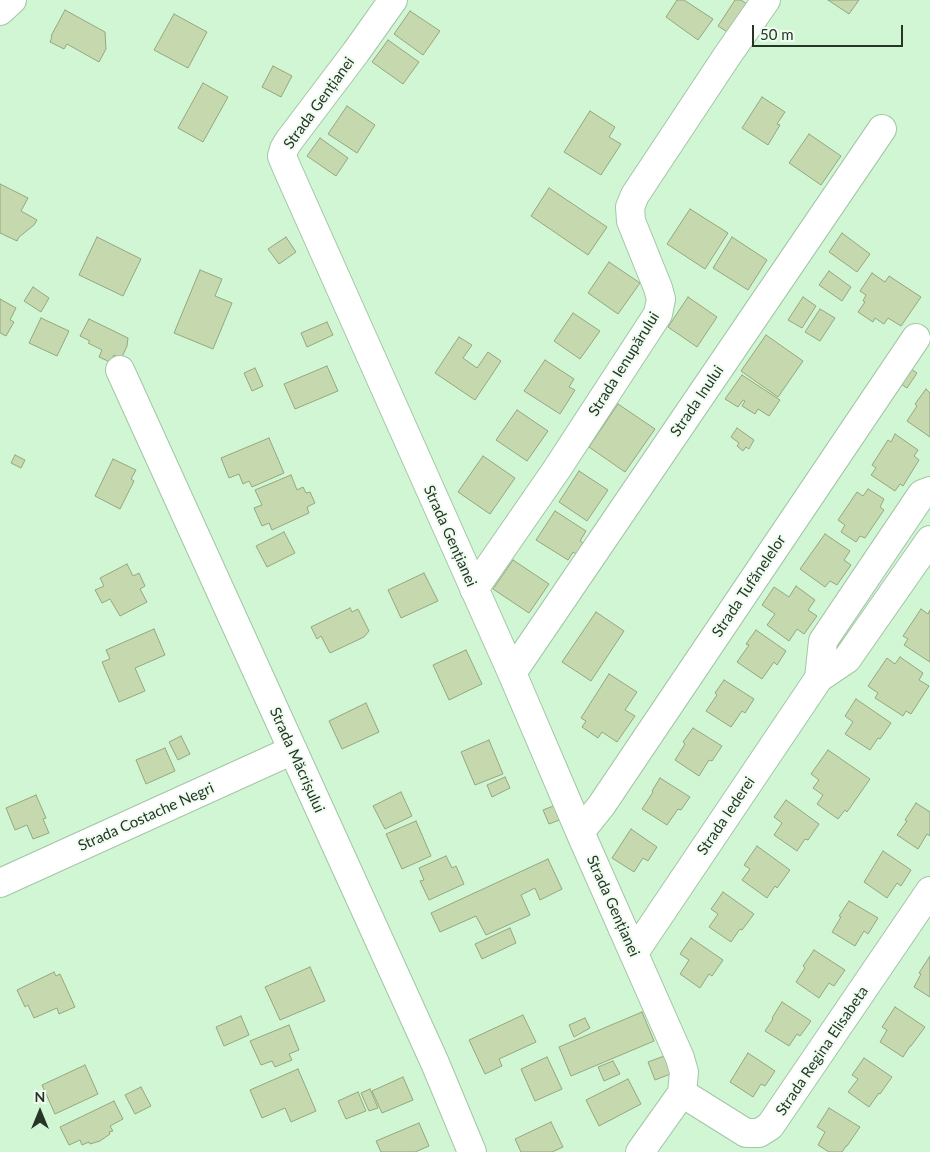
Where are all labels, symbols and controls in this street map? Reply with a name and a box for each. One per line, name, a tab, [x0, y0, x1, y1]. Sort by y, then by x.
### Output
scale bar	[755, 15, 906, 47]
text: 50 m	[760, 25, 794, 43]
street label: Strada Gențianei	[280, 54, 358, 152]
street label: Strada Ienupărului	[585, 309, 663, 419]
street label: Strada Inului	[667, 362, 727, 440]
street label: Strada Gențianei	[420, 483, 480, 589]
street label: Strada Tufănelelor	[708, 532, 790, 640]
street label: Strada Măcrișului	[266, 705, 328, 815]
street label: Strada Iederei	[693, 773, 759, 859]
street label: Strada Costache Negri	[75, 779, 217, 855]
street label: Strada Gențianei	[583, 853, 643, 959]
street label: Strada Regina Elisabeta	[772, 983, 872, 1119]
north arrow	[15, 1087, 65, 1137]
text: N	[35, 1088, 45, 1105]

